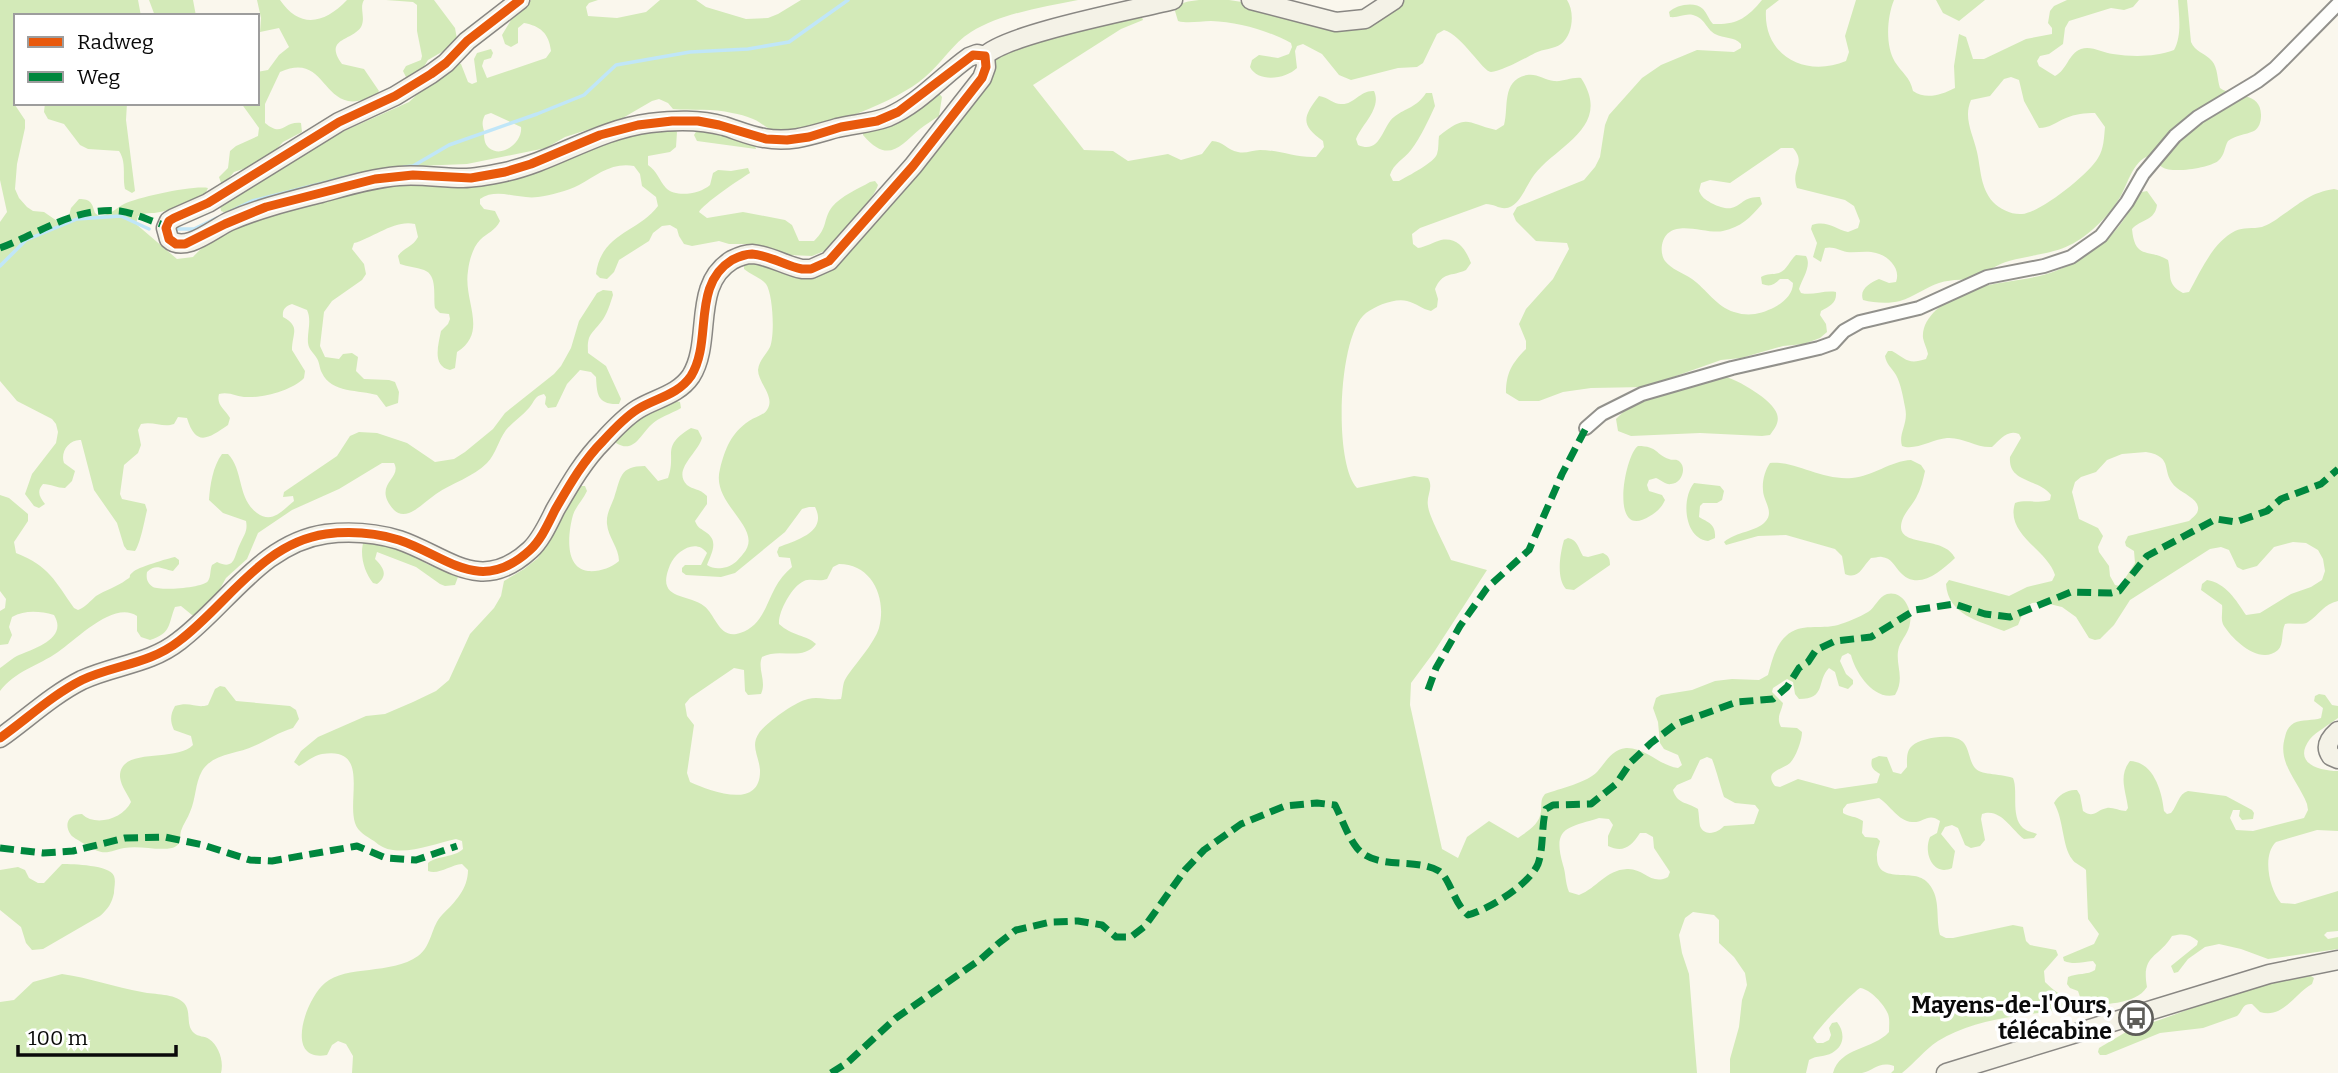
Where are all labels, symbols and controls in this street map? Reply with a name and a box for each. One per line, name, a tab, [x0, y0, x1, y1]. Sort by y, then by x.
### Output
legend	[14, 14, 259, 105]
text: Radweg	[77, 29, 154, 55]
text: Weg	[77, 64, 120, 90]
place label: Mayens-de-l'Ours, télécabine	[1911, 991, 2112, 1045]
bus stop icon: Mayens-de-l'Ours, télécabine	[2117, 999, 2155, 1037]
scale bar	[18, 1014, 175, 1058]
text: 100 m	[28, 1025, 88, 1051]

